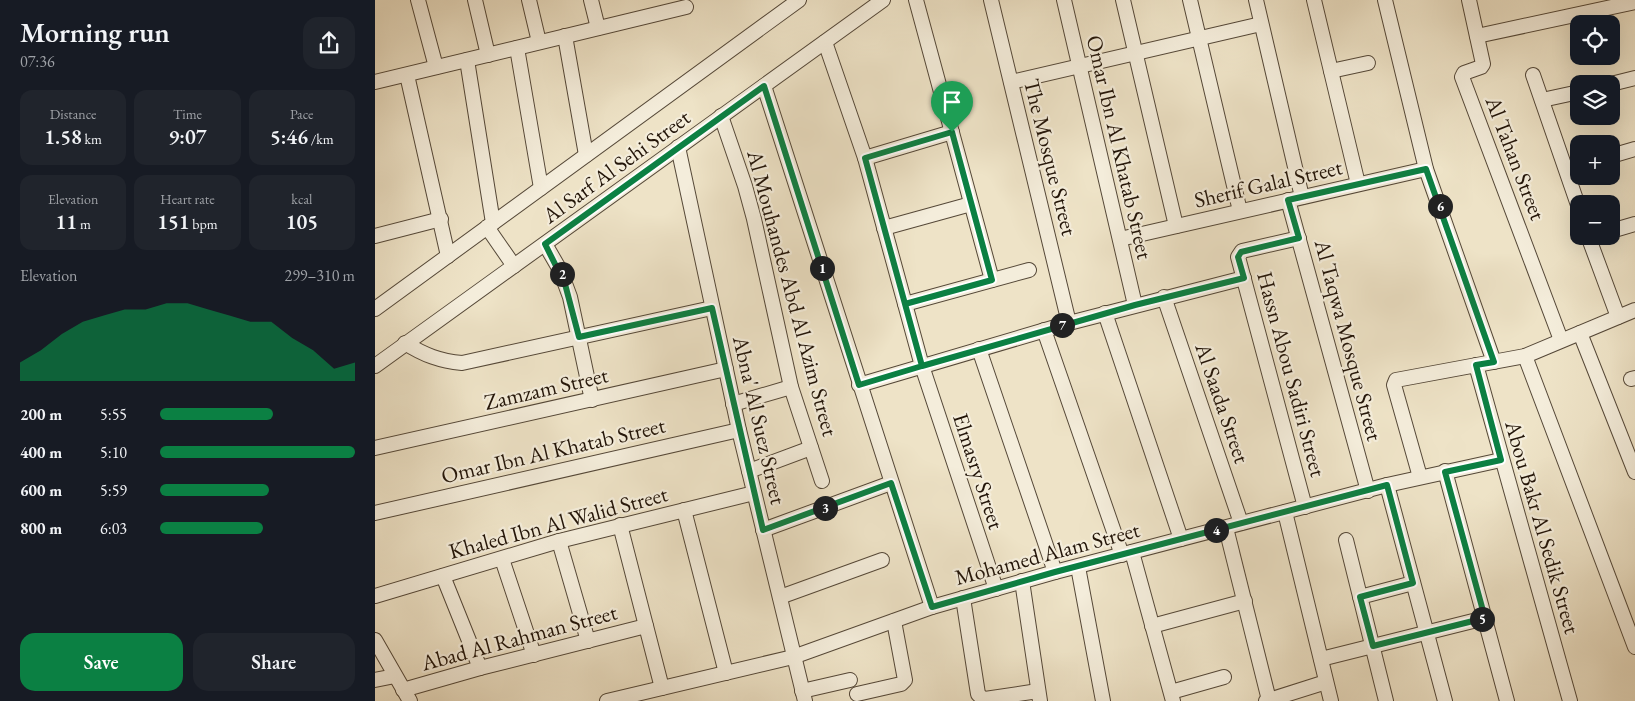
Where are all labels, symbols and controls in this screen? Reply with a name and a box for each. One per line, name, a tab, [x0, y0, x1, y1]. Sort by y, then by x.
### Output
text: Morning run	[20, 14, 170, 50]
map controls	[1570, 15, 1620, 245]
button: locate	[1570, 15, 1620, 65]
button: share	[303, 17, 355, 69]
street label: Omar Ibn Al Khatab Street	[1080, 32, 1159, 262]
text: 07:36	[20, 51, 55, 72]
button: layers	[1570, 75, 1620, 125]
street label: The Mosque Street	[1017, 76, 1084, 239]
pin	[931, 81, 973, 132]
icon: arrive	[938, 88, 966, 116]
street label: Al Tahan Street	[1478, 91, 1552, 224]
street label: Al Sarf Al Sehi Street	[536, 103, 696, 230]
text: Distance	[50, 105, 97, 123]
text: Time	[173, 105, 202, 123]
text: Pace	[290, 105, 314, 123]
text: 1.58	[44, 123, 82, 150]
text: 9:07	[168, 123, 207, 150]
text: 5:46	[270, 123, 308, 150]
text: km	[82, 130, 102, 148]
text: /km	[308, 130, 334, 148]
button: +	[1570, 135, 1620, 185]
street label: Al Mouhandes Abd Al Azim Street	[740, 146, 845, 439]
street label: Sherif Galal Street	[1191, 152, 1345, 215]
text: Elevation	[48, 190, 98, 208]
text: Heart rate	[160, 190, 215, 208]
text: kcal	[291, 190, 312, 208]
pin: 6	[1427, 194, 1453, 218]
button: −	[1570, 195, 1620, 245]
text: 6	[1437, 197, 1444, 215]
text: 11	[56, 208, 77, 235]
text: 151	[157, 208, 190, 235]
text: 105	[286, 208, 318, 235]
text: m	[77, 215, 91, 233]
text: bpm	[190, 215, 218, 233]
street label: Al Taqwa Mosque Street	[1307, 235, 1389, 444]
pin: 1	[809, 256, 835, 280]
text: 1	[819, 259, 826, 277]
pin: 2	[549, 262, 575, 286]
text: Elevation	[20, 265, 78, 286]
text: 299–310 m	[284, 265, 355, 286]
text: 2	[559, 265, 566, 283]
street label: Hassn Abou Sadiri Street	[1250, 268, 1333, 480]
pin: 7	[1049, 312, 1075, 338]
text: 7	[1059, 316, 1066, 334]
street label: Abna' Al Suez Street	[726, 332, 793, 507]
street label: Al Saada Street	[1188, 338, 1257, 467]
street label: Zamzam Street	[481, 360, 611, 417]
text: 200 m	[20, 404, 62, 425]
text: 5:55	[100, 404, 127, 425]
street label: Elmasry Street	[946, 409, 1011, 533]
street label: Omar Ibn Al Khatab Street	[438, 411, 668, 490]
street label: Abou Bakr Al Sedik Street	[1498, 416, 1587, 637]
text: 400 m	[20, 442, 62, 463]
text: 5:10	[100, 442, 127, 463]
street label: Khaled Ibn Al Walid Street	[446, 479, 671, 566]
text: 600 m	[20, 480, 62, 501]
text: 5:59	[100, 480, 127, 501]
pin: 3	[813, 496, 837, 520]
text: 3	[822, 499, 829, 517]
street label: Mohamed Alam Street	[952, 515, 1143, 592]
text: 800 m	[20, 518, 62, 539]
text: 6:03	[100, 518, 127, 539]
pin: 4	[1203, 518, 1229, 542]
text: 4	[1213, 521, 1220, 539]
street label: Abad Al Rahman Street	[417, 597, 620, 678]
pin: 5	[1469, 606, 1495, 632]
text: 5	[1479, 610, 1486, 628]
button: Save	[20, 633, 183, 691]
button: Share	[193, 633, 355, 691]

